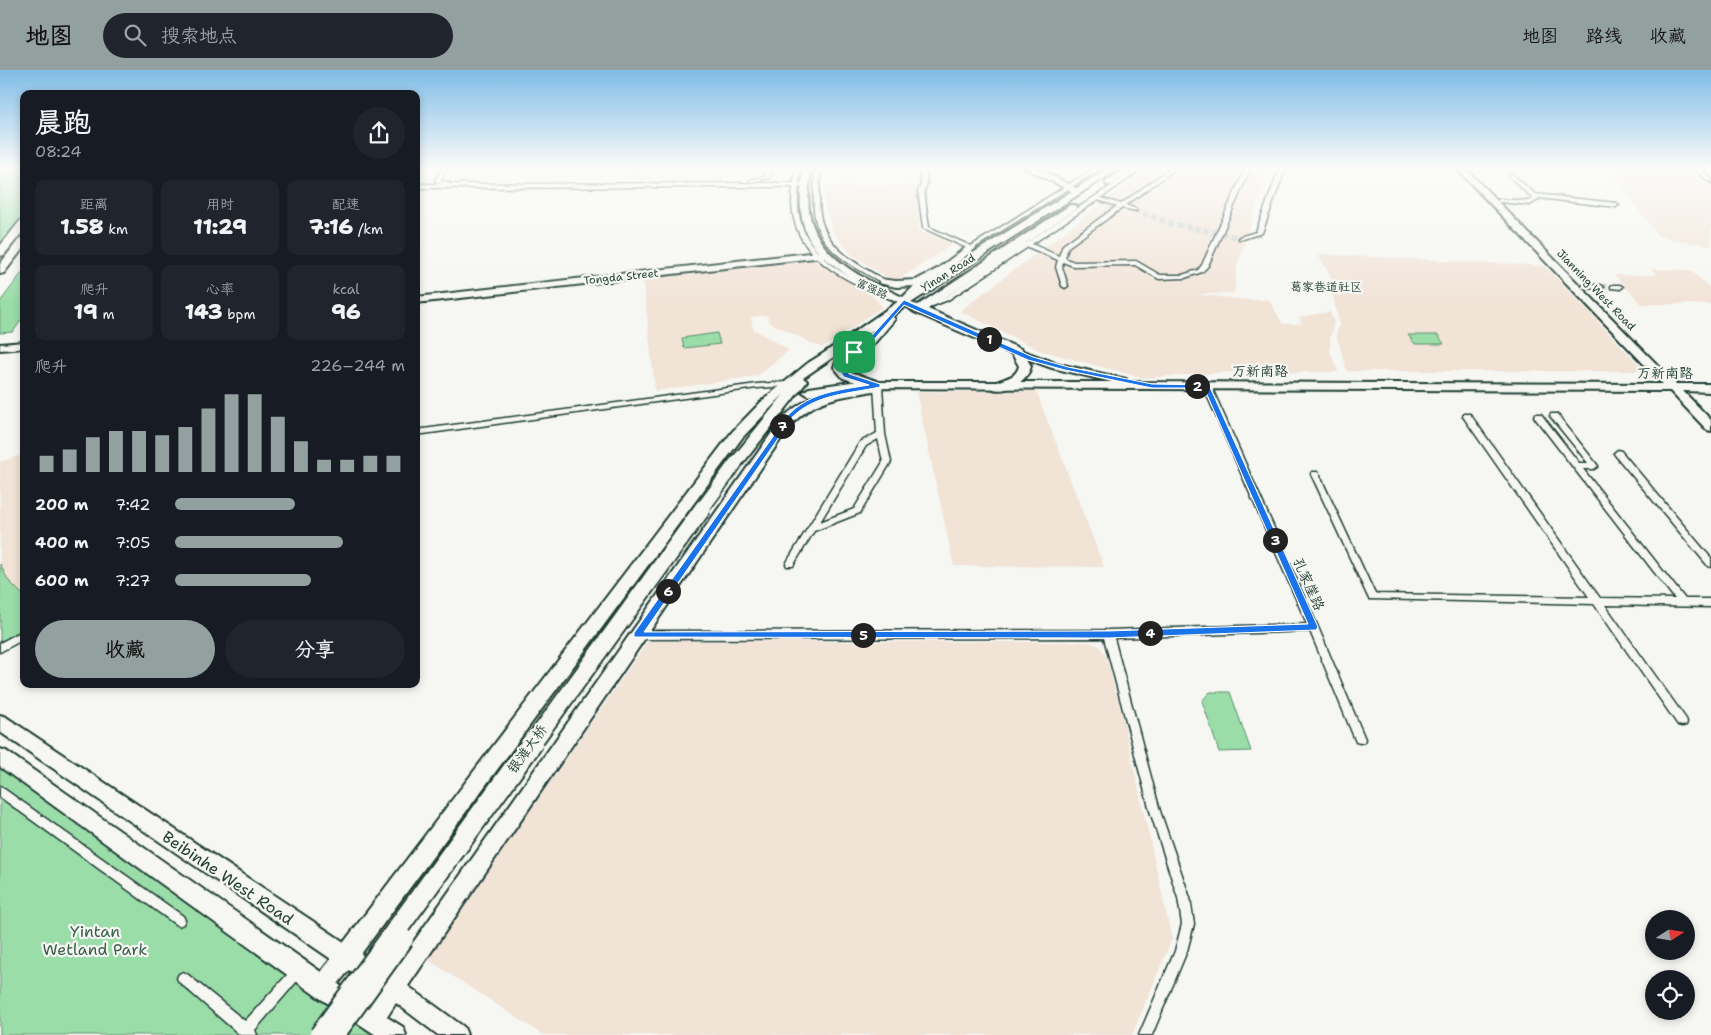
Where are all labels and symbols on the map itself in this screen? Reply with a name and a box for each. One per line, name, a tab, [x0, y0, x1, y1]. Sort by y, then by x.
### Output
street label: Jianning West Road	[1553, 246, 1639, 334]
street label: Yinan Road	[918, 250, 978, 296]
street label: Tongda Street	[583, 266, 659, 288]
street label: 富强路	[854, 275, 890, 303]
district label: 葛家巷道社区	[1290, 279, 1362, 295]
pin: 1	[976, 326, 1002, 352]
pin	[833, 331, 875, 373]
street label: 万新南路	[1232, 362, 1288, 380]
street label: 万新南路	[1637, 364, 1693, 382]
pin: 2	[1184, 374, 1210, 398]
pin: 7	[770, 414, 794, 438]
pin: 3	[1262, 528, 1288, 552]
street label: 孔家崖路	[1289, 555, 1329, 613]
pin: 6	[656, 578, 680, 604]
pin: 4	[1138, 620, 1162, 646]
pin: 5	[850, 622, 876, 648]
street label: 银滩大桥	[503, 721, 551, 777]
street label: Beibinhe West Road	[158, 826, 298, 930]
north arrow	[1645, 910, 1695, 960]
park label: Yintan Wetland Park	[43, 921, 147, 960]

